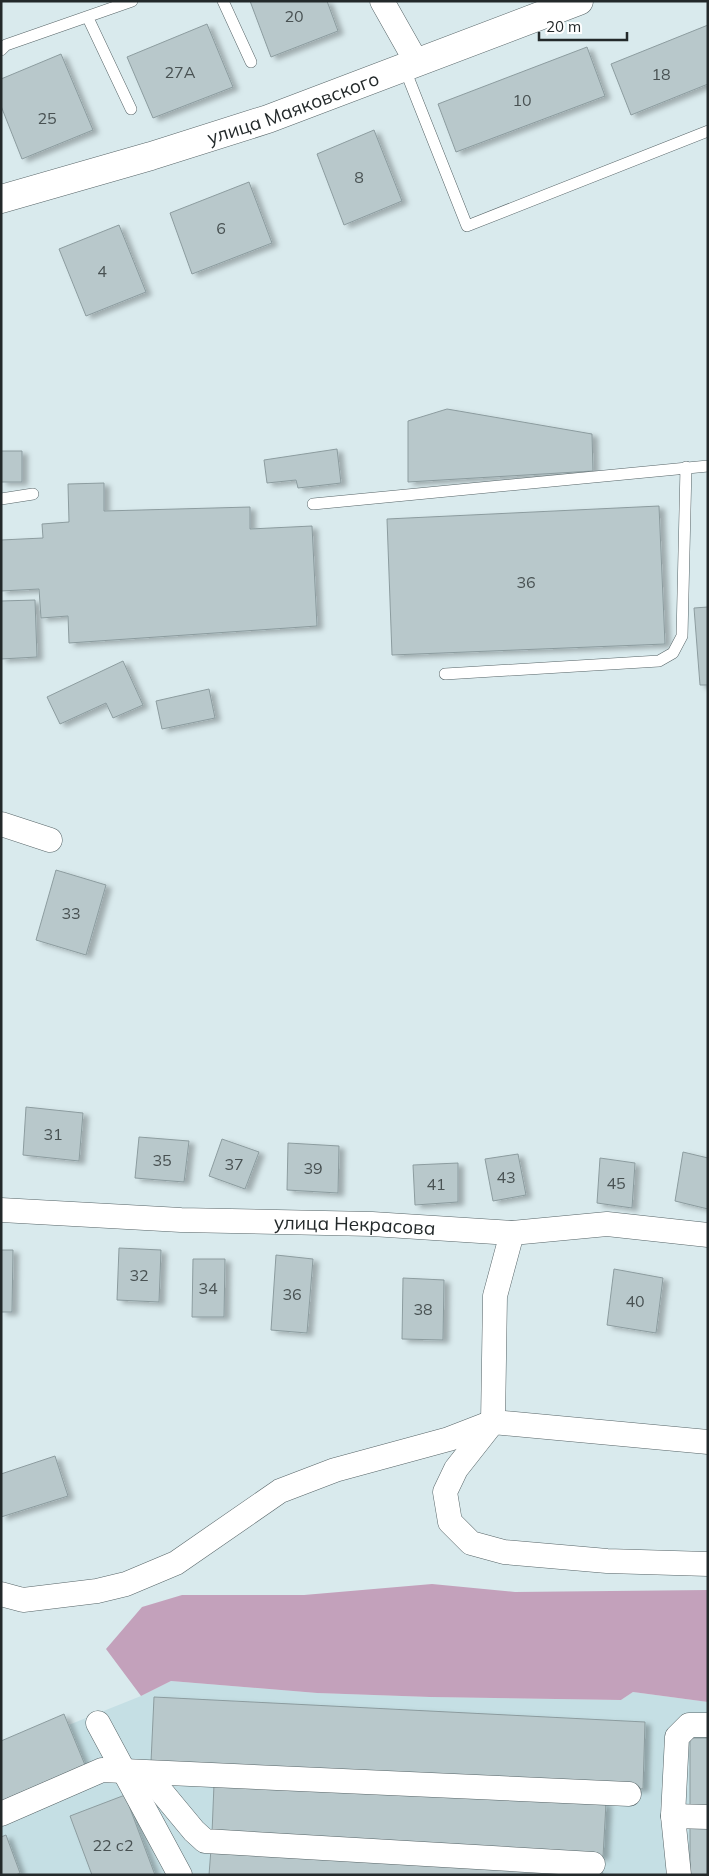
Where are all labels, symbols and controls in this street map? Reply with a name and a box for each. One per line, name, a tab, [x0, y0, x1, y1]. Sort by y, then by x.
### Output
house number: 20	[284, 6, 304, 26]
scale bar	[539, 10, 626, 42]
text: 20 m	[546, 17, 581, 36]
house number: 27А	[165, 62, 196, 82]
house number: 18	[651, 64, 671, 84]
street label: улица Маяковского	[204, 66, 382, 150]
house number: 10	[512, 90, 532, 110]
house number: 25	[37, 108, 57, 128]
house number: 8	[354, 167, 364, 187]
house number: 6	[216, 218, 226, 238]
house number: 4	[97, 261, 107, 281]
house number: 36	[516, 572, 536, 592]
house number: 33	[61, 903, 81, 923]
house number: 31	[43, 1124, 63, 1144]
house number: 35	[152, 1150, 172, 1170]
house number: 37	[224, 1154, 244, 1174]
house number: 39	[303, 1158, 323, 1178]
house number: 43	[496, 1167, 516, 1187]
house number: 45	[606, 1173, 626, 1193]
house number: 41	[426, 1174, 446, 1194]
street label: улица Некрасова	[274, 1210, 436, 1240]
house number: 32	[129, 1265, 149, 1285]
house number: 34	[198, 1278, 218, 1298]
house number: 36	[282, 1284, 302, 1304]
house number: 40	[625, 1291, 645, 1311]
house number: 38	[413, 1299, 433, 1319]
house number: 22 с2	[92, 1835, 134, 1855]

